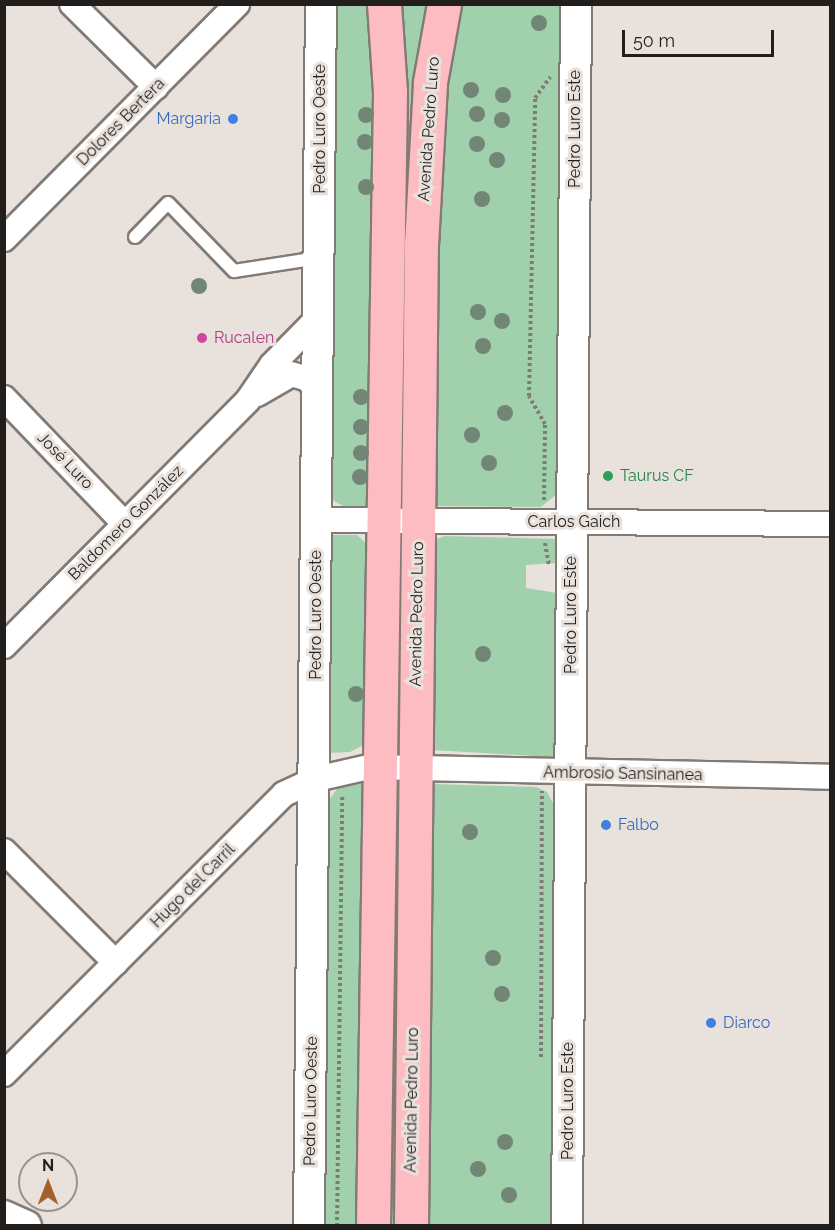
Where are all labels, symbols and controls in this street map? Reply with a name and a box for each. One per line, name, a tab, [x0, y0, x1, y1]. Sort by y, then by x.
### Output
scale bar	[625, 18, 776, 56]
text: 50 m	[633, 30, 675, 51]
street label: Avenida Pedro Luro	[414, 56, 444, 202]
street label: Pedro Luro Oeste	[310, 64, 330, 194]
street label: Pedro Luro Este	[565, 70, 585, 188]
street label: Dolores Bertera	[73, 74, 169, 170]
place label: Margaria	[157, 109, 221, 129]
marker: Margaria	[226, 112, 240, 126]
place label: Rucalen	[214, 328, 274, 348]
marker: Rucalen	[195, 331, 209, 345]
street label: José Luro	[33, 428, 97, 494]
street label: Baldomero González	[65, 462, 187, 584]
place label: Taurus CF	[620, 466, 694, 486]
marker: Taurus CF	[601, 469, 615, 483]
street label: Carlos Gaich	[528, 512, 620, 532]
street label: Avenida Pedro Luro	[406, 541, 428, 687]
street label: Pedro Luro Oeste	[306, 550, 326, 680]
street label: Pedro Luro Este	[561, 556, 581, 674]
street label: Ambrosio Sansinanea	[543, 763, 703, 785]
place label: Falbo	[618, 815, 659, 835]
marker: Falbo	[599, 818, 613, 832]
street label: Hugo del Carril	[147, 840, 239, 932]
place label: Diarco	[723, 1013, 770, 1033]
marker: Diarco	[704, 1016, 718, 1030]
street label: Avenida Pedro Luro	[401, 1027, 423, 1173]
street label: Pedro Luro Oeste	[300, 1036, 322, 1166]
street label: Pedro Luro Este	[558, 1042, 578, 1160]
north arrow	[18, 1152, 78, 1212]
text: N	[42, 1156, 54, 1175]

